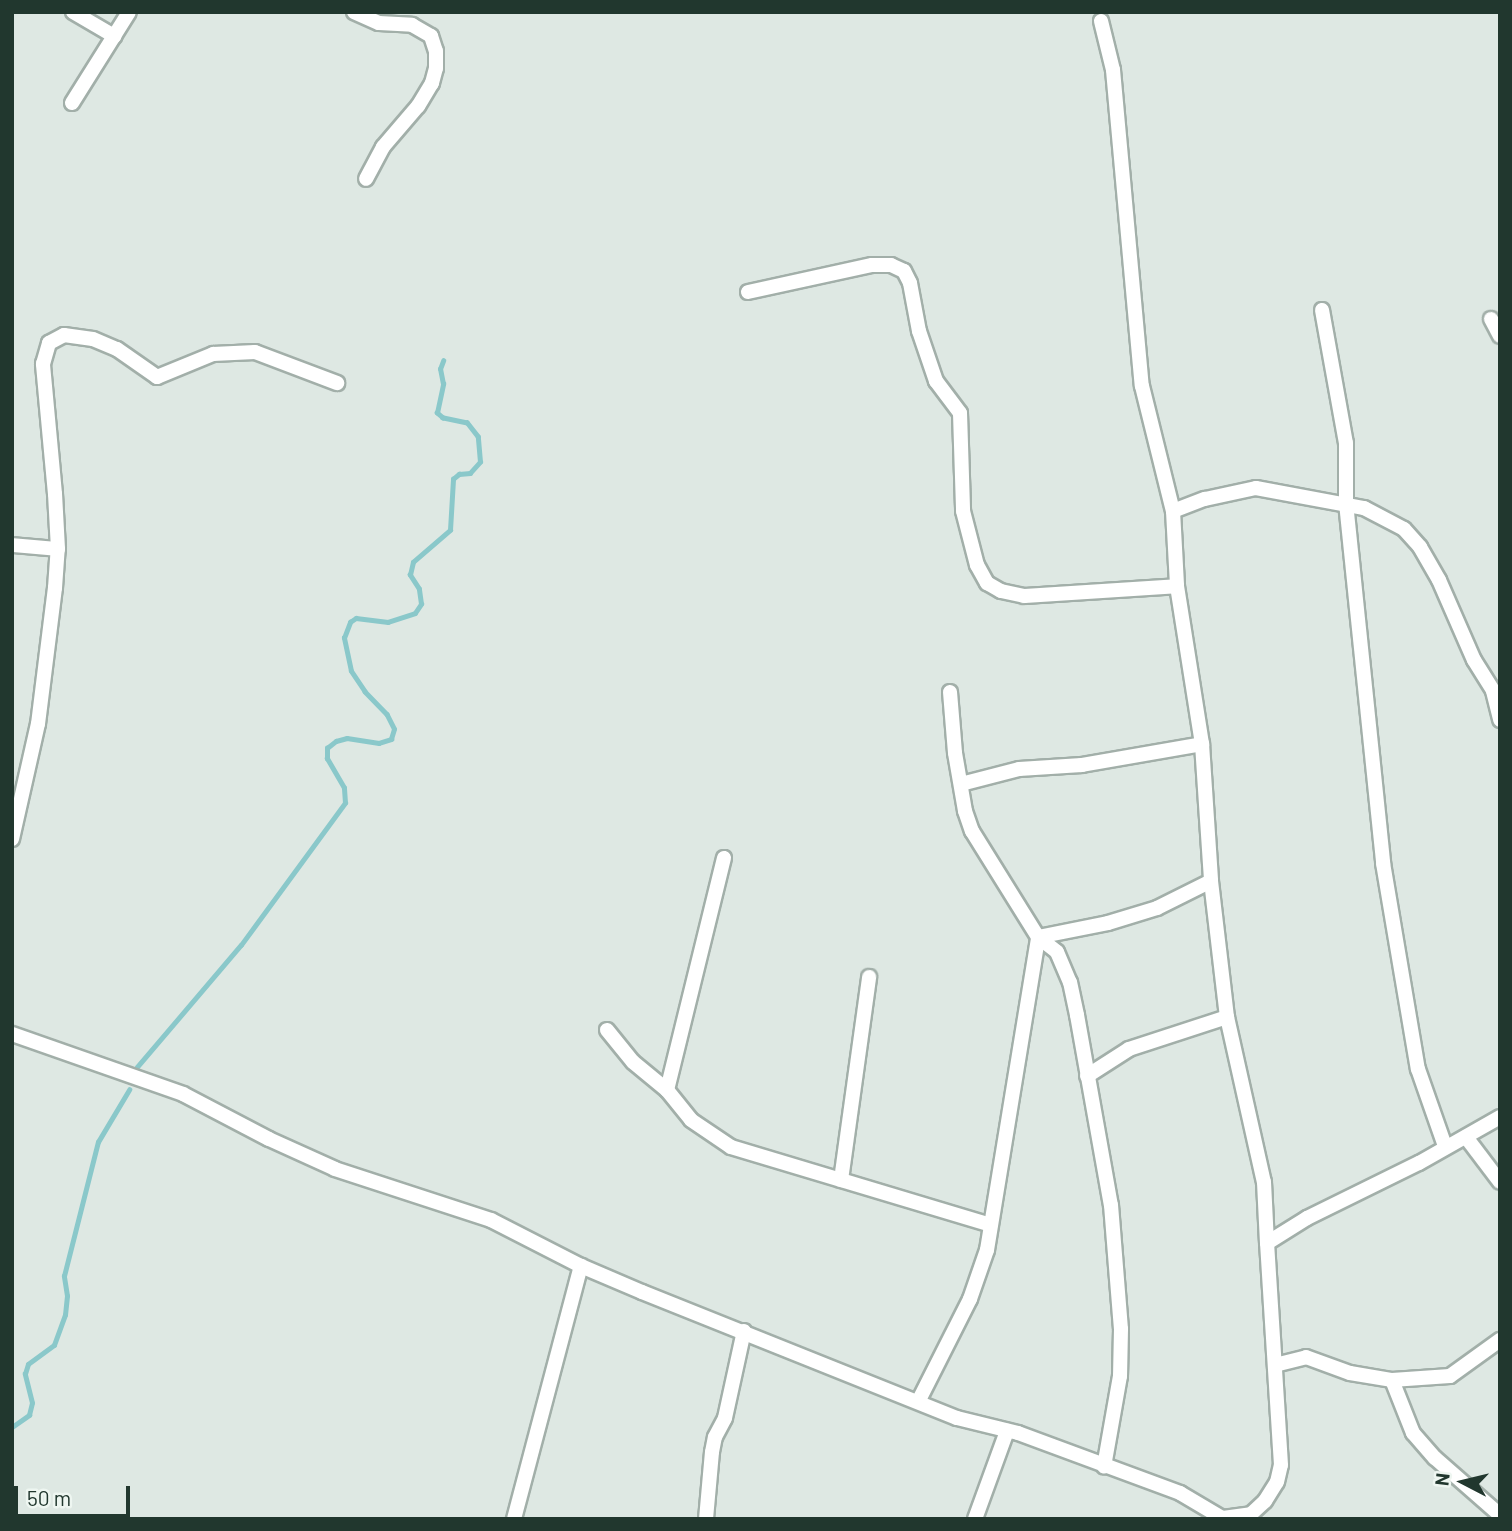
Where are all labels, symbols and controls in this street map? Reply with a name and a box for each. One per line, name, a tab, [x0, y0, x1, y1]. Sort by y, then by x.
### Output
north arrow	[1428, 1447, 1498, 1517]
scale bar	[18, 1472, 133, 1516]
text: N	[1429, 1472, 1454, 1487]
text: 50 m	[27, 1485, 71, 1510]

